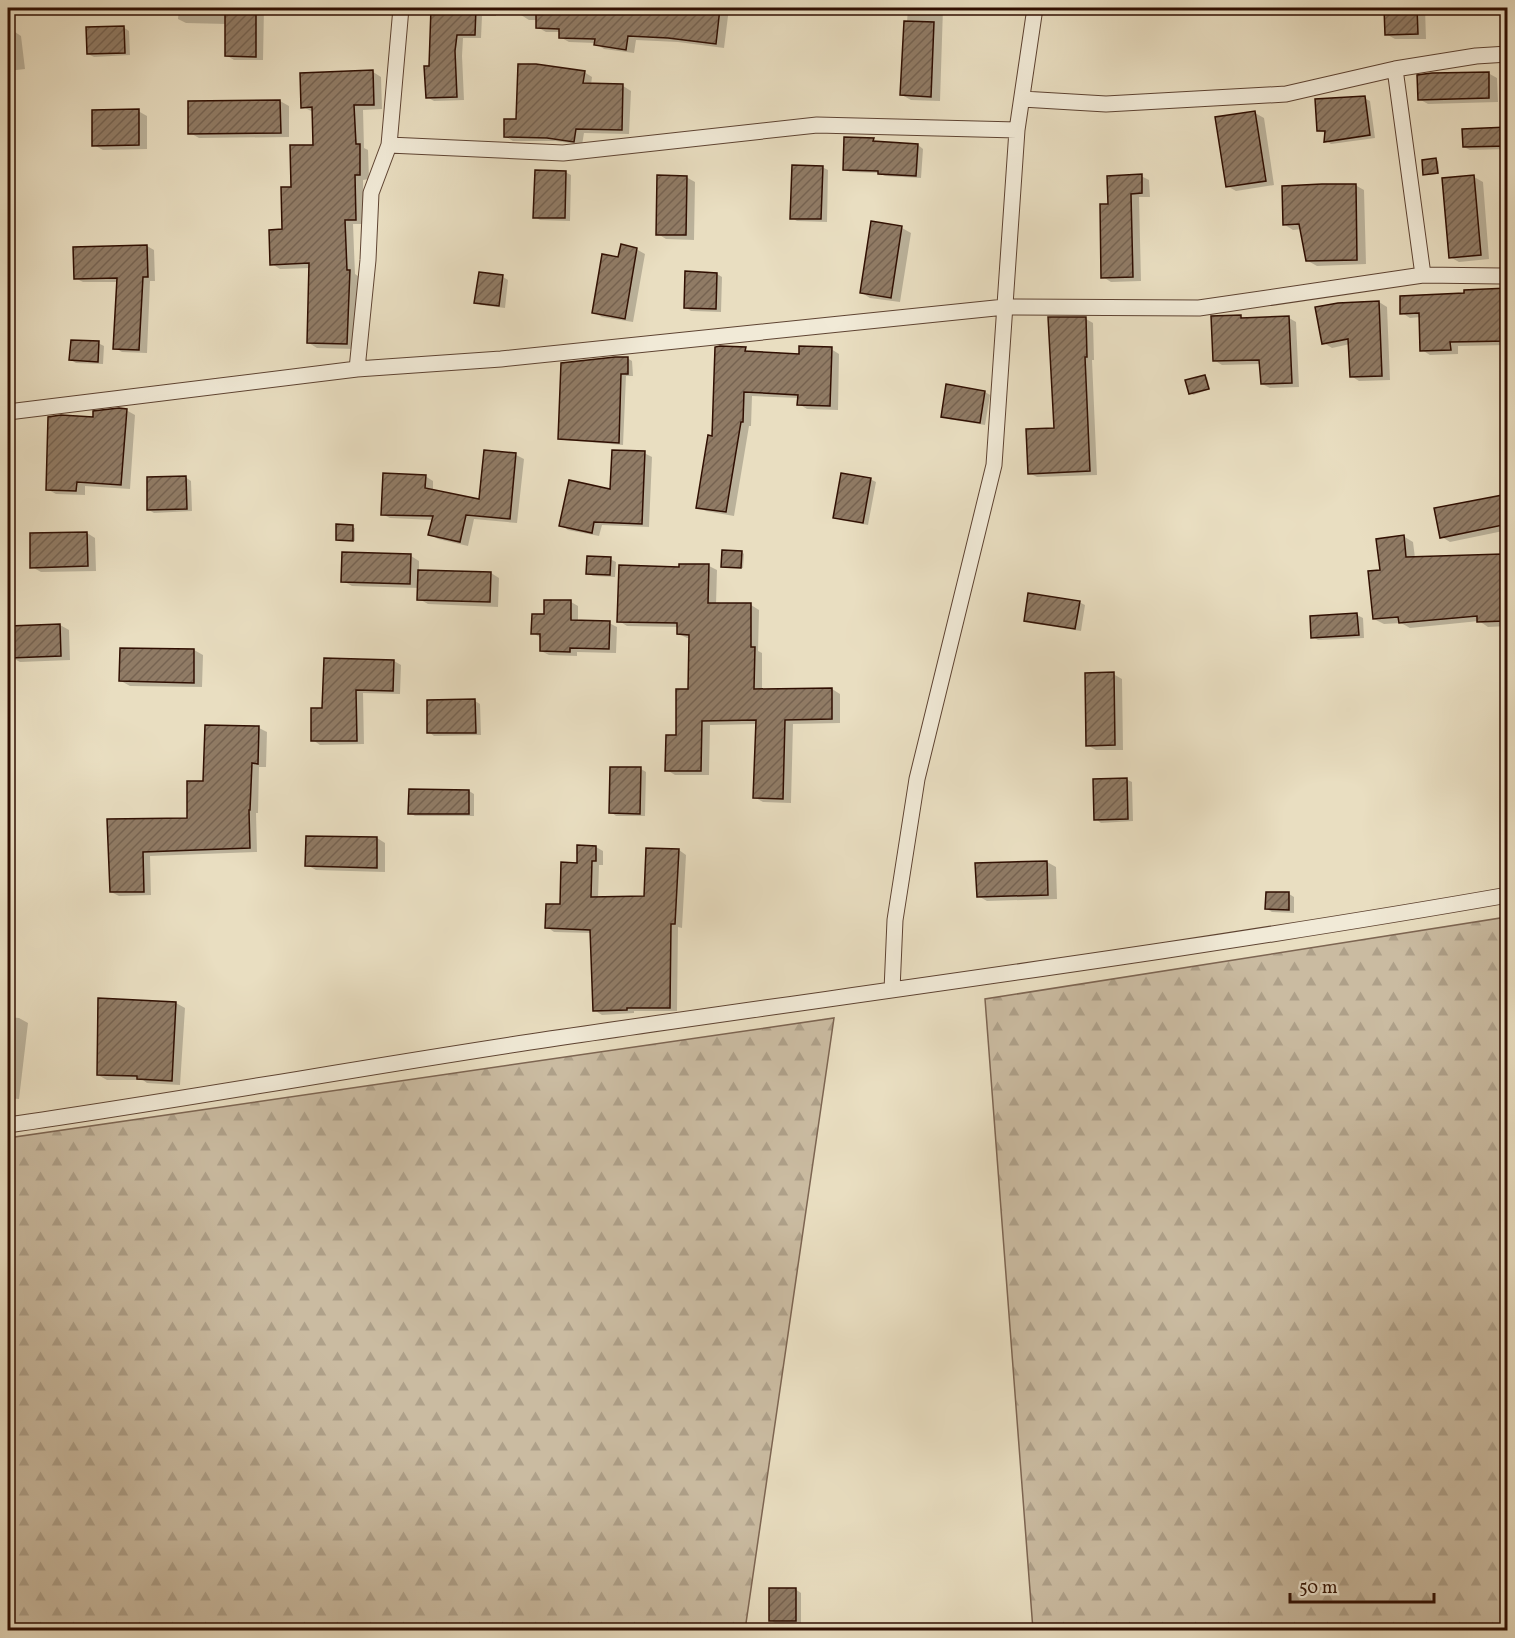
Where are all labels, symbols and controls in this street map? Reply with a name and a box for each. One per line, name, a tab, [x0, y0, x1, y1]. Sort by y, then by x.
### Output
scale bar	[1290, 1566, 1434, 1604]
text: 50 m	[1299, 1576, 1338, 1601]

